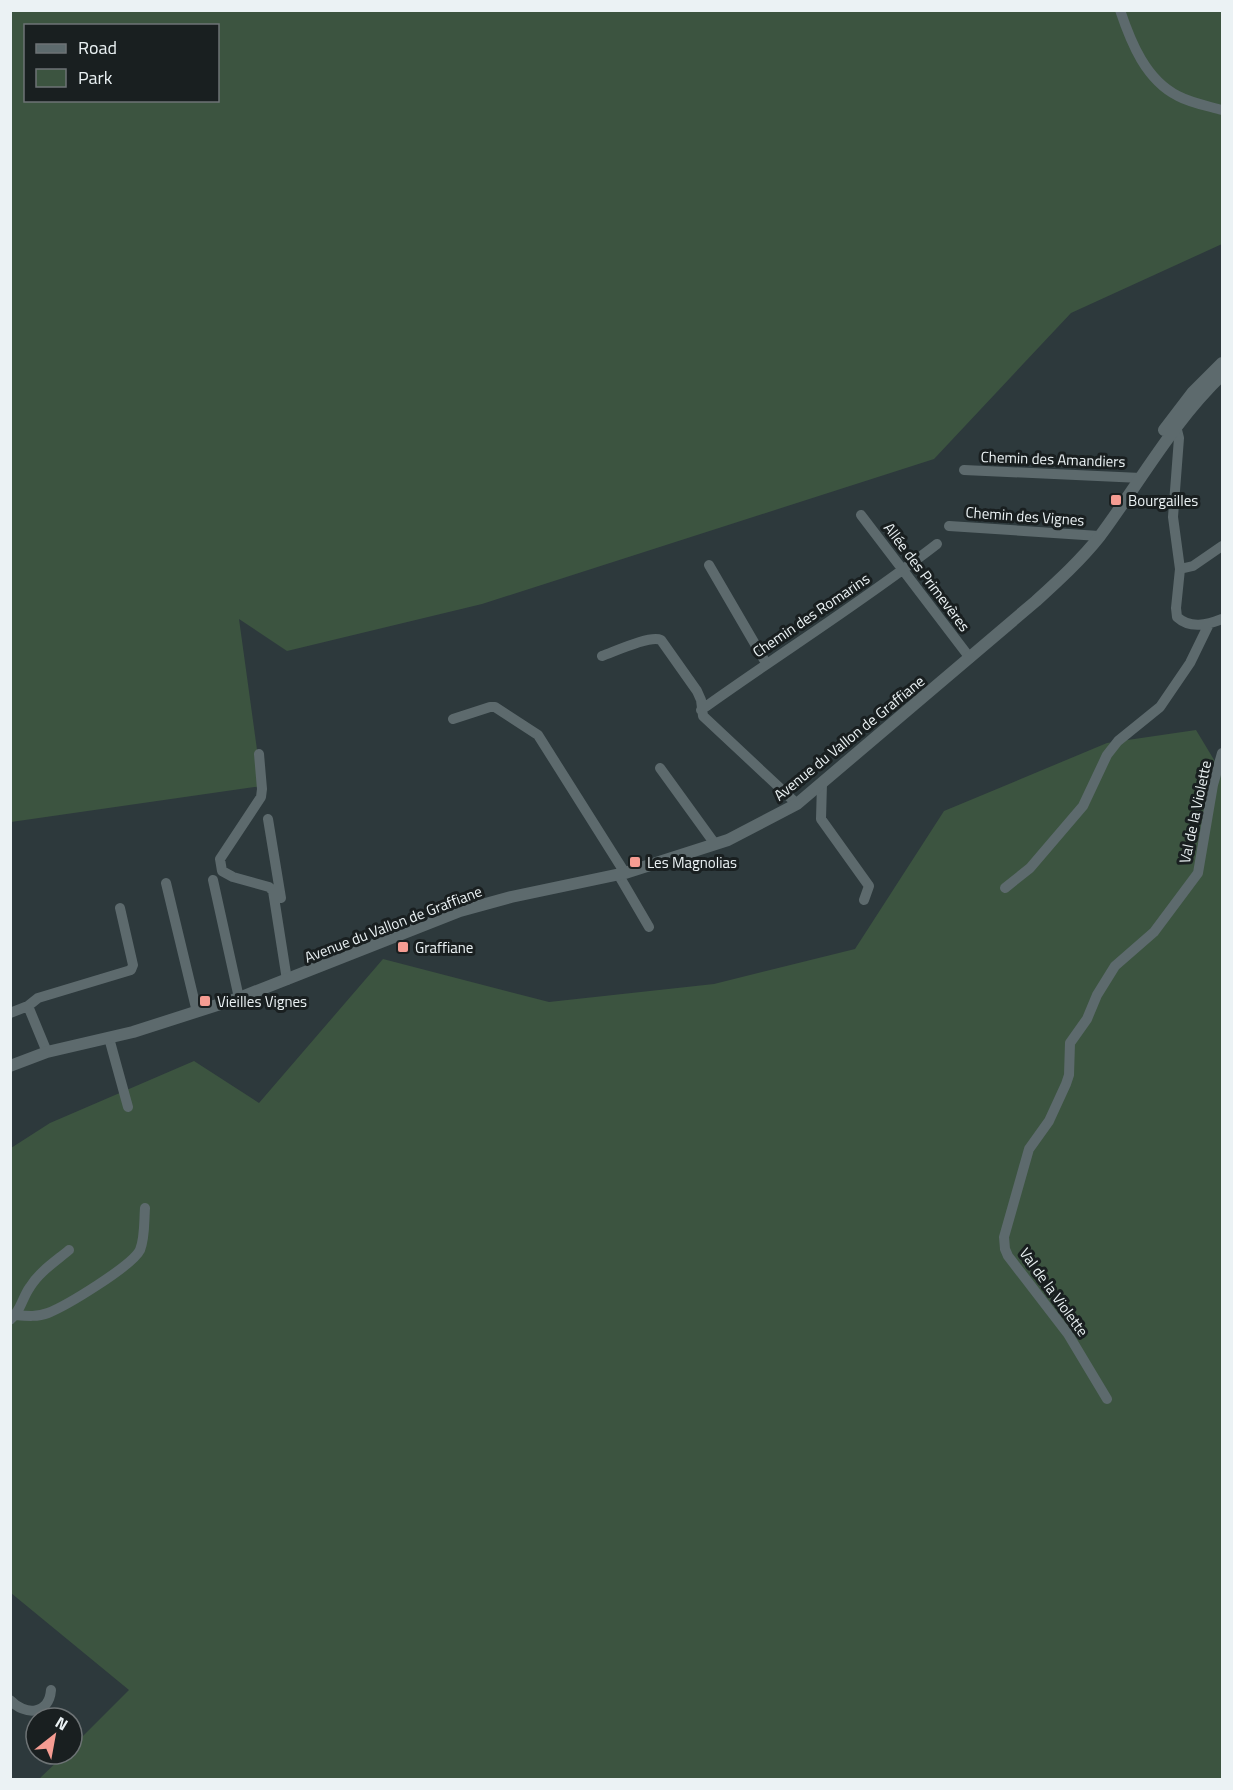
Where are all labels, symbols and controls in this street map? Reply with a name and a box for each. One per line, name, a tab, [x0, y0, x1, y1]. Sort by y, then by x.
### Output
legend	[24, 24, 219, 102]
text: Road	[78, 34, 117, 61]
text: Park	[78, 64, 113, 91]
street label: Chemin des Amandiers	[980, 445, 1126, 473]
place label: Bourgailles	[1128, 489, 1198, 512]
marker: Bourgailles	[1109, 493, 1123, 507]
street label: Chemin des Vignes	[965, 500, 1085, 532]
street label: Allée des Primevères	[878, 517, 976, 637]
street label: Chemin des Romarins	[748, 567, 874, 663]
street label: Avenue du Vallon de Graffiane	[768, 670, 930, 806]
street label: Val de la Violette	[1173, 758, 1217, 866]
place label: Les Magnolias	[647, 851, 737, 874]
marker: Les Magnolias	[628, 855, 642, 869]
street label: Avenue du Vallon de Graffiane	[302, 882, 484, 966]
place label: Graffiane	[415, 938, 473, 956]
marker: Graffiane	[396, 940, 410, 954]
place label: Vieilles Vignes	[217, 990, 307, 1013]
marker: Vieilles Vignes	[198, 994, 212, 1008]
street label: Val de la Violette	[1014, 1243, 1094, 1341]
north arrow	[24, 1706, 84, 1766]
text: N	[51, 1710, 73, 1736]

